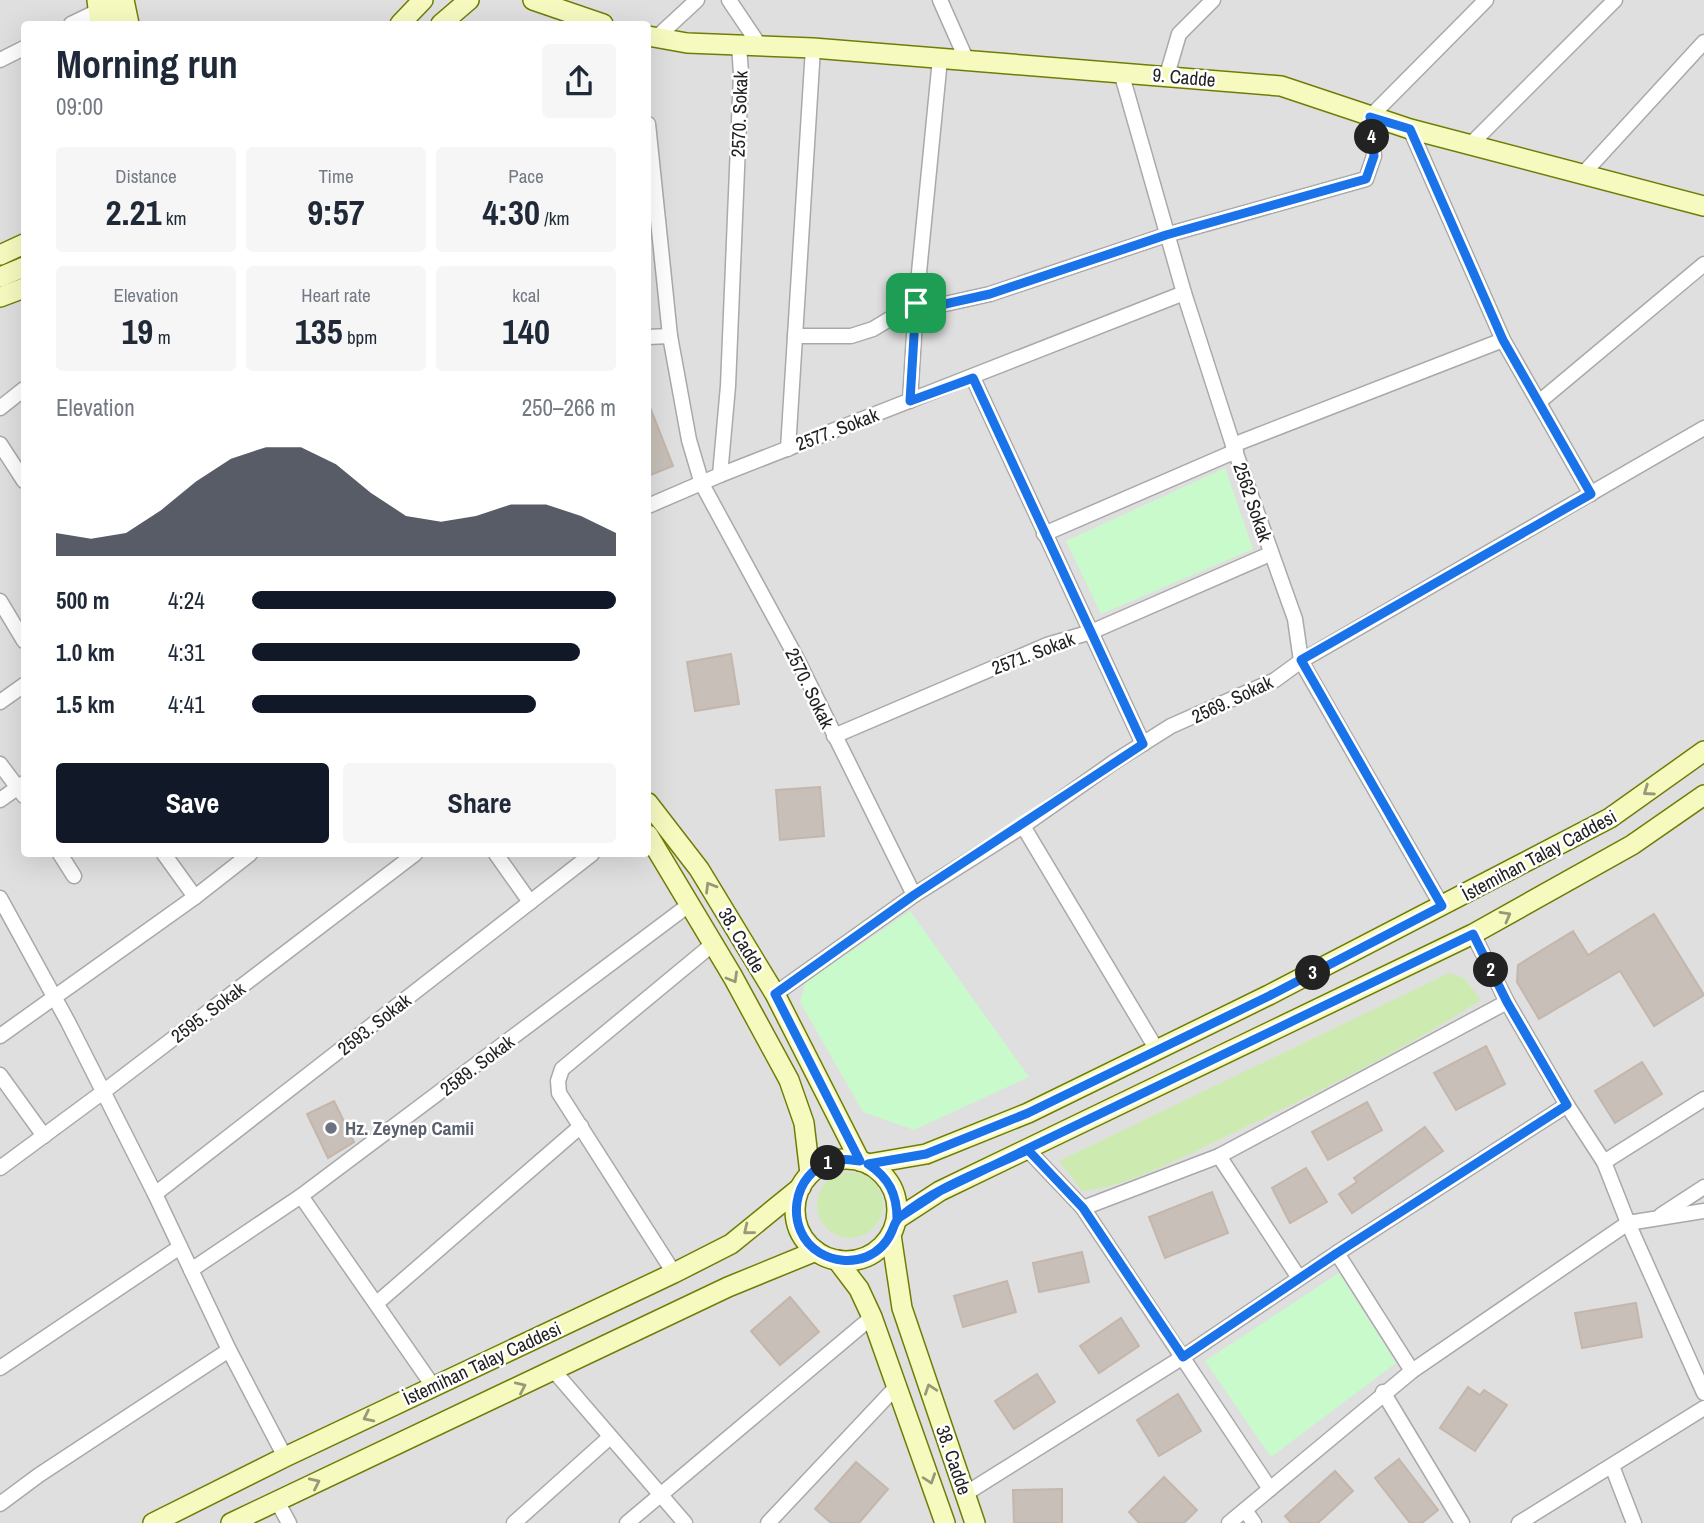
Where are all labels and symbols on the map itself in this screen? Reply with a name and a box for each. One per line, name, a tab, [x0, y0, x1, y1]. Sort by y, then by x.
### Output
street label: 9. Cadde	[1151, 61, 1217, 93]
street label: 2570. Sokak	[724, 70, 754, 158]
pin: 4	[1354, 120, 1390, 154]
pin	[886, 273, 946, 333]
street label: 2577. Sokak	[792, 401, 882, 457]
street label: 2562 Sokak	[1227, 459, 1279, 545]
street label: 2571. Sokak	[988, 625, 1078, 681]
street label: 2570. Sokak	[779, 643, 841, 733]
street label: 2569. Sokak	[1187, 669, 1277, 729]
one-way arrow	[1643, 783, 1656, 795]
street label: İstemihan Talay Caddesi	[1457, 803, 1621, 907]
one-way arrow	[705, 881, 718, 894]
street label: 38. Cadde	[712, 902, 772, 978]
one-way arrow	[1498, 911, 1511, 924]
pin: 2	[1474, 953, 1508, 988]
pin: 3	[1296, 956, 1330, 990]
one-way arrow	[725, 970, 738, 983]
street label: 2595. Sokak	[166, 975, 251, 1048]
street label: 2593. Sokak	[332, 987, 416, 1061]
street label: 2589. Sokak	[435, 1028, 520, 1101]
place label: Hz. Zeynep Camii	[345, 1115, 474, 1141]
marker: Hz. Zeynep Camii	[323, 1120, 339, 1136]
pin: 1	[810, 1146, 846, 1180]
one-way arrow	[743, 1222, 756, 1234]
street label: İstemihan Talay Caddesi	[399, 1315, 565, 1411]
one-way arrow	[514, 1381, 526, 1395]
one-way arrow	[924, 1383, 938, 1395]
one-way arrow	[363, 1409, 375, 1423]
street label: 38. Cadde	[930, 1422, 978, 1498]
one-way arrow	[922, 1473, 936, 1485]
one-way arrow	[308, 1478, 320, 1492]

